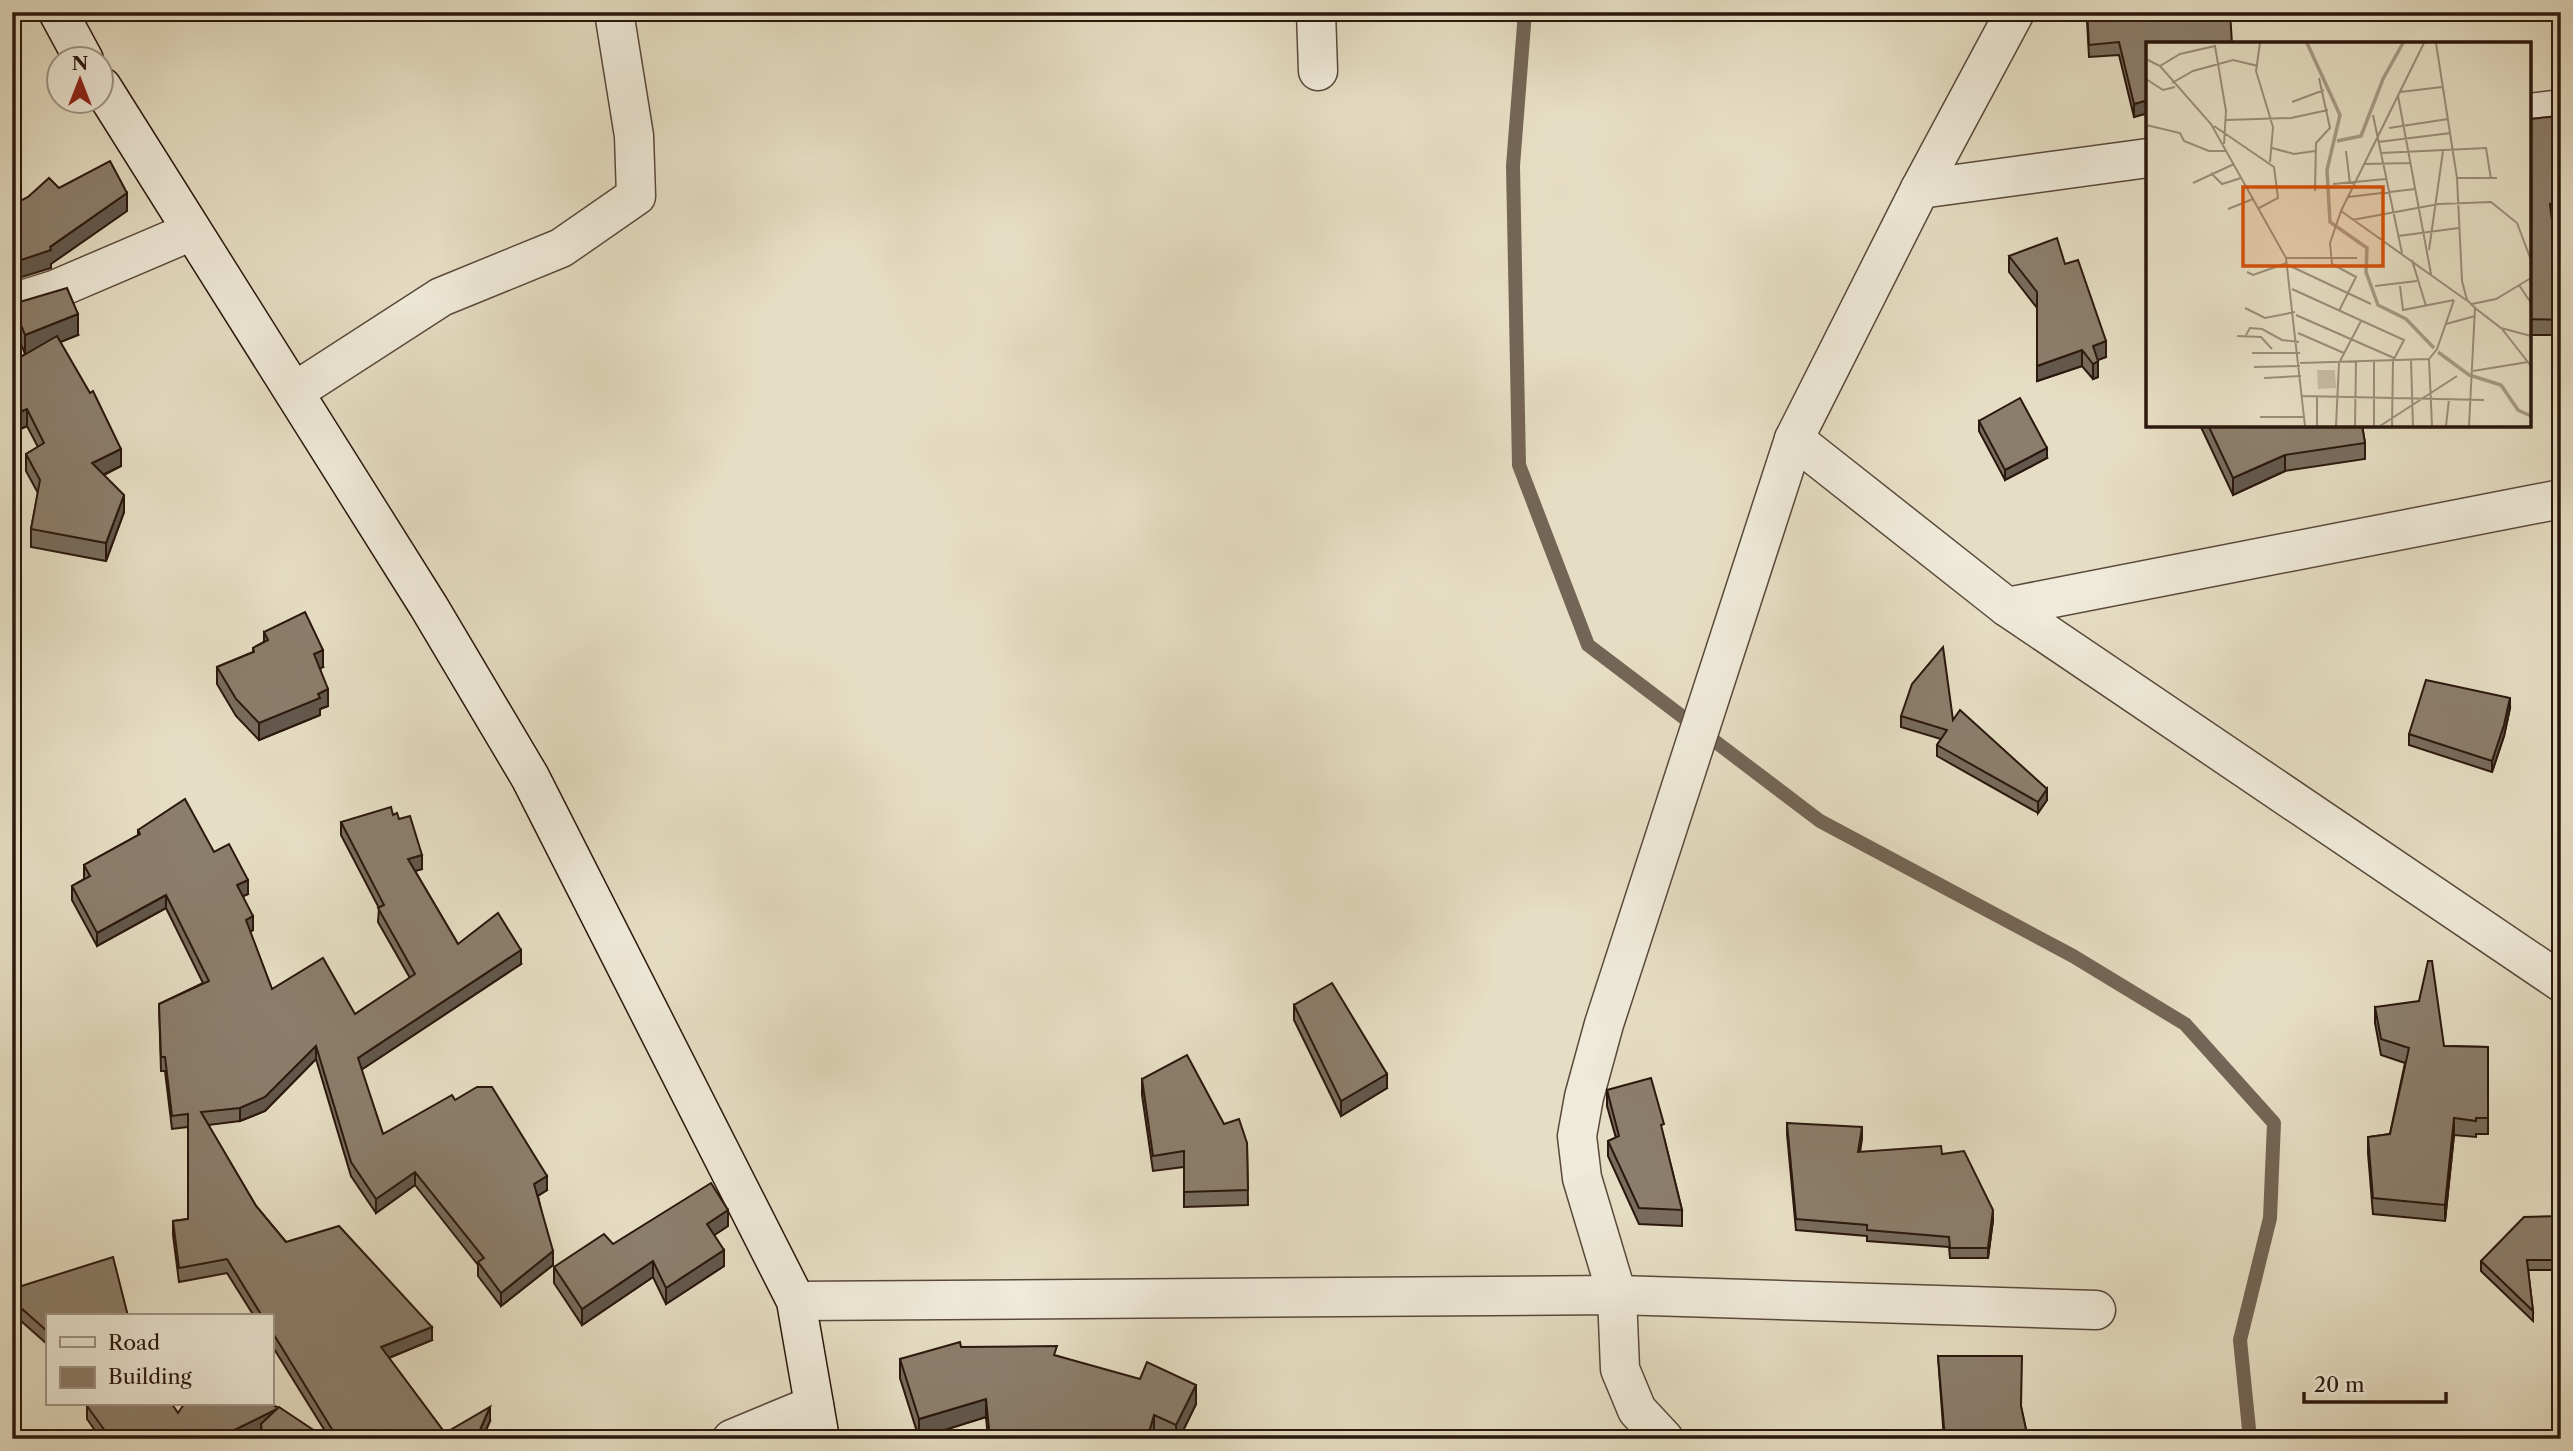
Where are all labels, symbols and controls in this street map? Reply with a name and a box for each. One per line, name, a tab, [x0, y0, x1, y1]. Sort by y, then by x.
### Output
inset map	[2146, 42, 2531, 427]
north arrow	[46, 46, 116, 116]
text: N	[72, 52, 88, 75]
legend	[46, 1314, 273, 1406]
text: Road	[108, 1330, 160, 1355]
scale bar	[2304, 1360, 2445, 1404]
text: Building	[108, 1364, 193, 1389]
text: 20 m	[2314, 1372, 2365, 1397]

